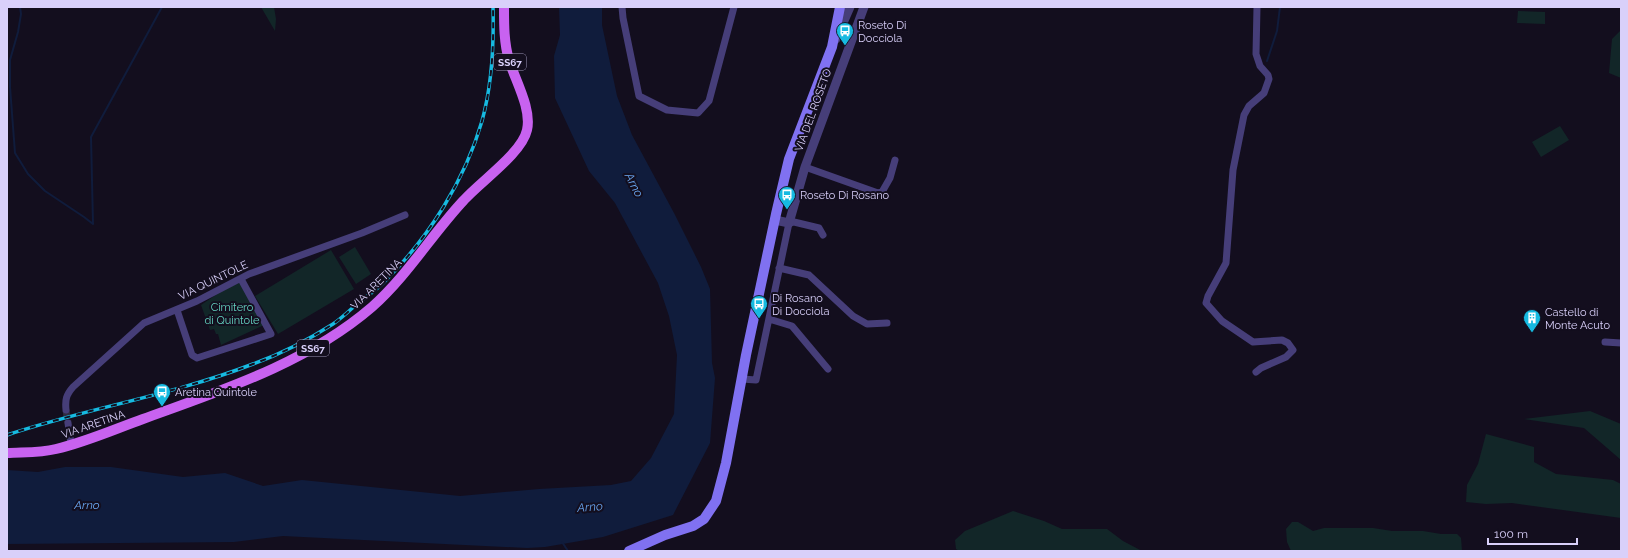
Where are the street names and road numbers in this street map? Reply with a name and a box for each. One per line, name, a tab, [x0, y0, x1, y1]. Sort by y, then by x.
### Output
road number: SS67	[494, 54, 526, 70]
street label: VIA DEL ROSETO	[792, 67, 834, 153]
street label: VIA ARETINA	[348, 256, 405, 312]
street label: VIA QUINTOLE	[176, 258, 250, 303]
road number: SS67	[297, 340, 329, 356]
street label: VIA ARETINA	[60, 407, 127, 441]

